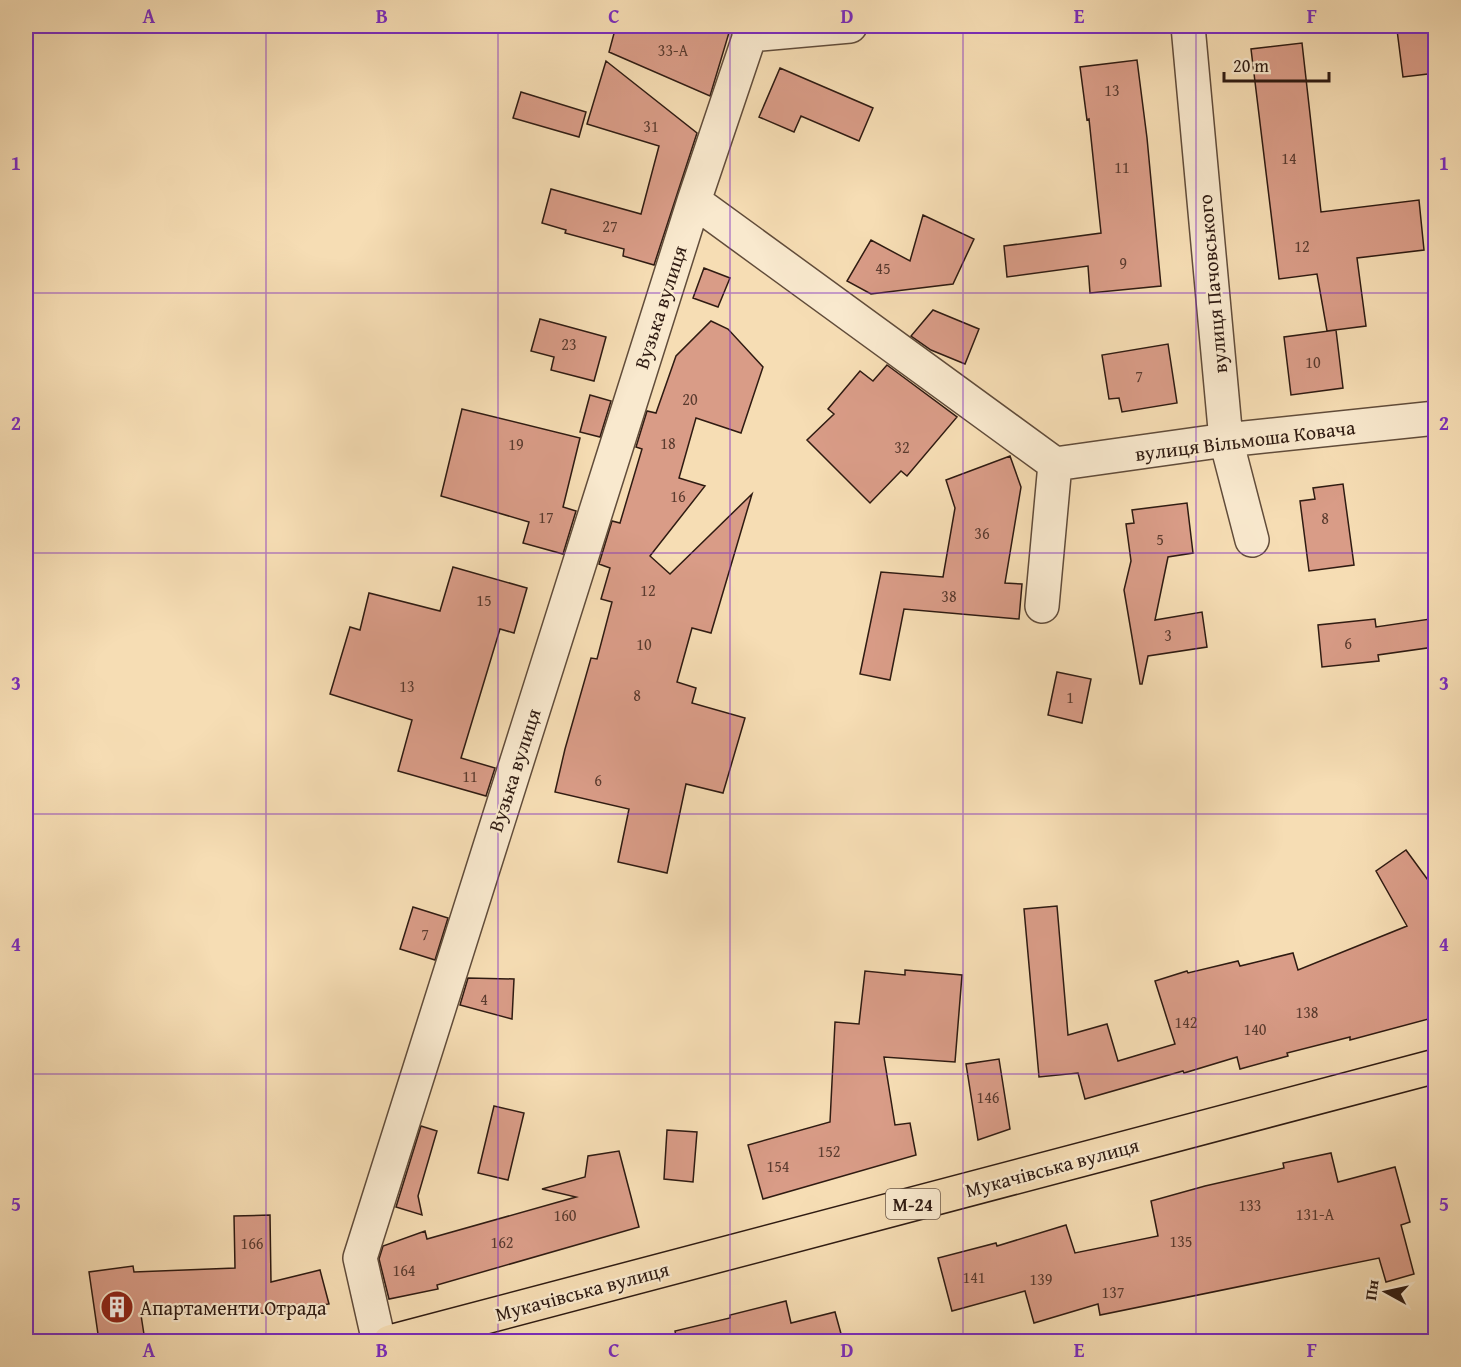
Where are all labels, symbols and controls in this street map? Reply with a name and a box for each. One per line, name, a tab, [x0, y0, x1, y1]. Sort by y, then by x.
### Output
text: A	[143, 1, 156, 30]
text: B	[376, 1, 388, 30]
text: C	[608, 1, 620, 30]
text: D	[840, 1, 854, 30]
text: E	[1074, 1, 1085, 30]
text: F	[1307, 1, 1317, 30]
house number: 33-А	[658, 38, 689, 62]
scale bar	[1224, 45, 1329, 83]
text: 20 m	[1233, 52, 1269, 79]
house number: 13	[1104, 78, 1120, 102]
house number: 31	[643, 114, 659, 138]
house number: 14	[1281, 146, 1297, 170]
text: 1	[11, 148, 21, 177]
text: 1	[1439, 148, 1449, 177]
house number: 11	[1114, 155, 1130, 179]
street label: вулиця Пачовського	[1190, 193, 1234, 375]
house number: 27	[602, 214, 618, 238]
house number: 12	[1294, 234, 1310, 258]
street label: Вузька вулиця	[626, 241, 694, 373]
house number: 9	[1119, 251, 1127, 275]
house number: 45	[875, 256, 891, 280]
house number: 23	[561, 332, 577, 356]
house number: 10	[1305, 350, 1321, 374]
house number: 7	[1135, 364, 1143, 388]
house number: 20	[682, 387, 698, 411]
text: 2	[11, 408, 21, 437]
text: 2	[1439, 408, 1449, 437]
street label: вулиця Вільмоша Ковача	[1133, 412, 1357, 468]
house number: 18	[660, 431, 676, 455]
house number: 19	[508, 432, 524, 456]
house number: 32	[894, 435, 910, 459]
house number: 16	[670, 484, 686, 508]
house number: 17	[538, 505, 554, 529]
house number: 8	[1321, 506, 1329, 530]
house number: 36	[974, 521, 990, 545]
house number: 5	[1156, 527, 1164, 551]
house number: 12	[640, 578, 656, 602]
house number: 38	[941, 584, 957, 608]
house number: 15	[476, 588, 492, 612]
house number: 3	[1164, 623, 1172, 647]
house number: 6	[1344, 631, 1352, 655]
house number: 10	[636, 632, 652, 656]
text: 3	[11, 668, 21, 697]
text: 3	[1439, 668, 1449, 697]
house number: 13	[399, 674, 415, 698]
house number: 8	[633, 683, 641, 707]
house number: 1	[1066, 685, 1074, 709]
street label: Вузька вулиця	[480, 704, 548, 836]
house number: 11	[462, 764, 478, 788]
house number: 6	[594, 768, 602, 792]
house number: 7	[421, 922, 429, 946]
text: 4	[11, 929, 21, 958]
text: 4	[1439, 929, 1449, 958]
house number: 4	[480, 987, 488, 1011]
house number: 138	[1295, 1000, 1319, 1024]
house number: 142	[1174, 1010, 1198, 1034]
house number: 140	[1243, 1017, 1267, 1041]
house number: 146	[976, 1085, 1000, 1109]
street label: Мукачівська вулиця	[962, 1130, 1142, 1204]
house number: 152	[817, 1139, 841, 1163]
house number: 154	[766, 1154, 790, 1178]
text: 5	[11, 1189, 21, 1218]
road number: М-24	[886, 1189, 940, 1219]
text: 5	[1439, 1189, 1449, 1218]
house number: 133	[1238, 1193, 1262, 1217]
house number: 131-А	[1296, 1202, 1334, 1226]
house number: 160	[553, 1203, 577, 1227]
house number: 135	[1169, 1229, 1193, 1253]
house number: 162	[490, 1230, 514, 1254]
house number: 166	[240, 1231, 264, 1255]
street label: Мукачівська вулиця	[492, 1254, 672, 1328]
house number: 164	[392, 1258, 416, 1282]
north arrow	[1356, 1262, 1416, 1322]
house number: 141	[962, 1265, 986, 1289]
house number: 139	[1029, 1267, 1053, 1291]
text: Пн	[1358, 1278, 1384, 1302]
house number: 137	[1101, 1280, 1125, 1304]
building icon: Апартаменти Отрада	[99, 1289, 135, 1325]
place label: Апартаменти Отрада	[140, 1293, 327, 1322]
text: A	[143, 1335, 156, 1364]
text: B	[376, 1335, 388, 1364]
text: C	[608, 1335, 620, 1364]
text: D	[840, 1335, 854, 1364]
text: E	[1074, 1335, 1085, 1364]
text: F	[1307, 1335, 1317, 1364]

